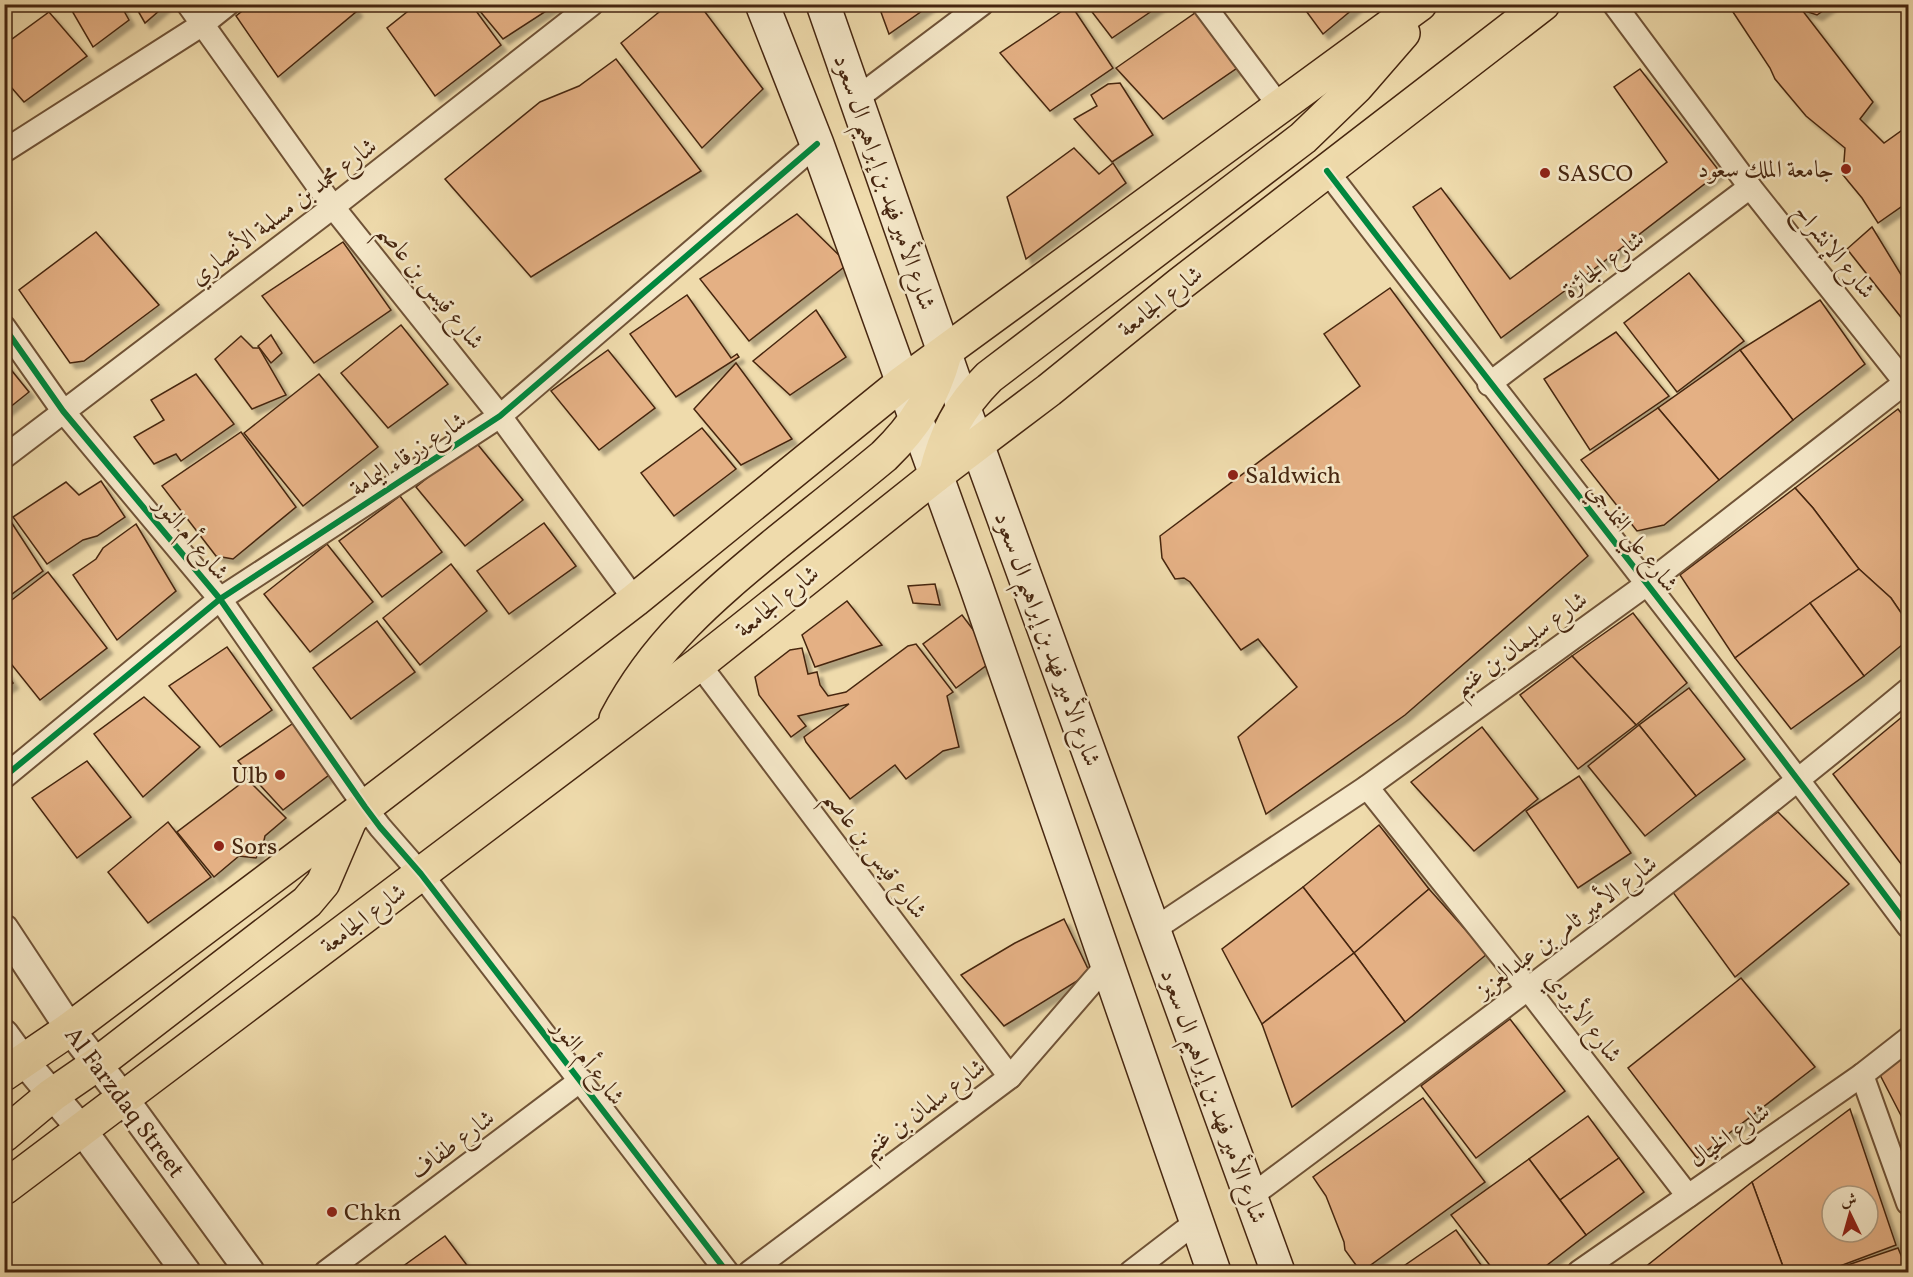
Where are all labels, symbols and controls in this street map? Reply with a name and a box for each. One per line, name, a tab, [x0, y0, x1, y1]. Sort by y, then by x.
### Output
street label: شارع الأمير فهد بن إبراهيم ال سعود	[819, 50, 944, 317]
street label: شارع محمد بن مسلمة الأنصاري	[183, 130, 386, 295]
place label: جامعة الملك سعود	[1698, 154, 1834, 188]
place label: SASCO	[1557, 158, 1633, 192]
marker: جامعة الملك سعود	[1839, 162, 1853, 176]
marker: SASCO	[1538, 166, 1552, 180]
street label: شارع الإنشراح	[1783, 197, 1882, 308]
street label: شارع قيس بن عاصم	[364, 217, 491, 361]
street label: شارع الجائزة	[1556, 223, 1653, 309]
street label: شارع الجامعة	[1112, 259, 1212, 347]
street label: شارع زرقاء اليمامة	[344, 405, 475, 507]
place label: Saldwich	[1245, 460, 1341, 494]
marker: Saldwich	[1226, 468, 1240, 482]
street label: شارع علي النمذجي	[1574, 476, 1685, 603]
street label: شارع أم النور	[142, 487, 237, 590]
street label: شارع الأمير فهد بن إبراهيم ال سعود	[980, 507, 1109, 773]
street label: شارع الجامعة	[729, 558, 828, 648]
street label: شارع سليمان بن غنيم	[1447, 584, 1599, 709]
place label: Ulb	[231, 760, 268, 794]
marker: Ulb	[273, 768, 287, 782]
street label: شارع قيس بن عاصم	[810, 783, 934, 930]
place label: Sors	[231, 831, 277, 865]
marker: Sors	[212, 839, 226, 853]
street label: شارع الأمير ثامر بن عبدالعزيز	[1466, 847, 1666, 1010]
street label: شارع الجامعة	[314, 876, 415, 964]
street label: شارع الأمير فهد بن إبراهيم ال سعود	[1146, 964, 1275, 1230]
street label: شارع الأبردي	[1535, 965, 1630, 1072]
street label: شارع أم النور	[540, 1010, 633, 1115]
street label: Al Farzdaq Street	[55, 1021, 192, 1186]
street label: شارع سلمان بن غنيم	[855, 1051, 997, 1172]
street label: شارع الخيال	[1682, 1096, 1778, 1178]
street label: شارع طفاف	[404, 1102, 503, 1190]
north arrow	[1820, 1184, 1880, 1244]
text: ش	[1840, 1189, 1858, 1213]
place label: Chkn	[344, 1197, 401, 1231]
marker: Chkn	[325, 1205, 339, 1219]

